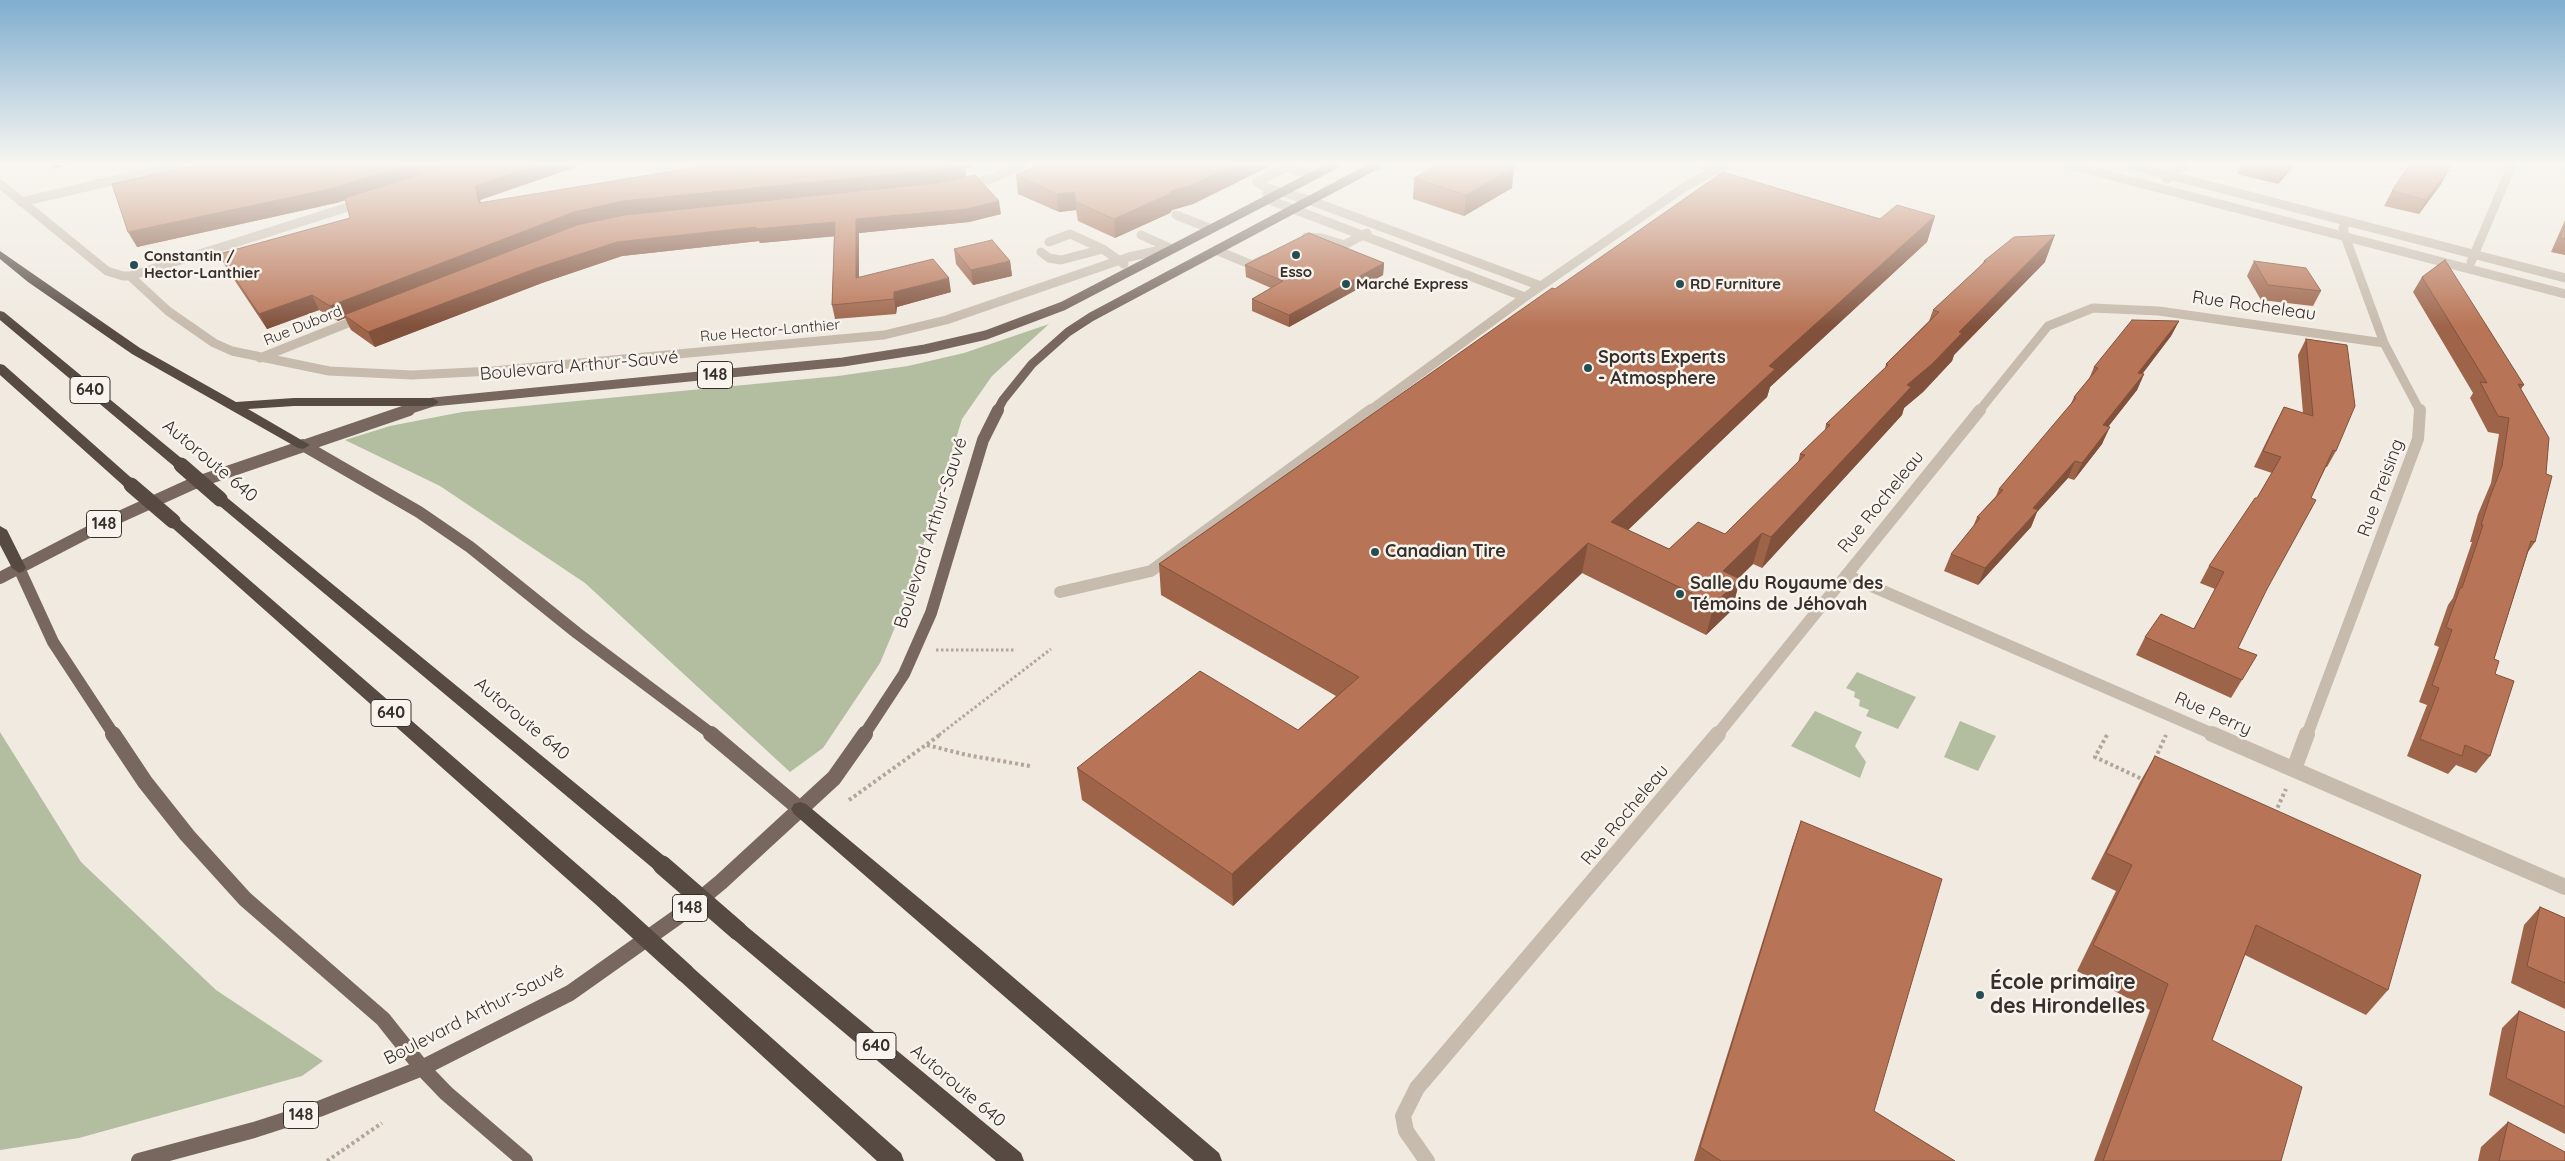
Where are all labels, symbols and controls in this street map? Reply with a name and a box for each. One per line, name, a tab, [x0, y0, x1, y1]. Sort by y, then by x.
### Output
place label: Constantin / Hector-Lanthier	[144, 247, 260, 282]
marker: Esso	[1290, 249, 1302, 261]
marker: Constantin / Hector-Lanthier	[128, 259, 140, 271]
place label: Esso	[1280, 263, 1312, 281]
place label: Marché Express	[1356, 275, 1468, 293]
place label: RD Furniture	[1690, 275, 1781, 293]
marker: Marché Express	[1340, 278, 1352, 290]
marker: RD Furniture	[1674, 278, 1686, 290]
street label: Rue Rocheleau	[2191, 287, 2317, 325]
street label: Rue Dubord	[261, 302, 345, 350]
street label: Rue Hector-Lanthier	[699, 316, 841, 346]
street label: Boulevard Arthur-Sauvé	[479, 347, 679, 385]
place label: Sports Experts - Atmosphere	[1598, 347, 1726, 389]
road number: 148	[698, 362, 732, 388]
marker: Sports Experts - Atmosphere	[1582, 362, 1594, 374]
road number: 640	[70, 376, 110, 404]
street label: Autoroute 640	[158, 415, 262, 507]
street label: Boulevard Arthur-Sauvé	[890, 435, 972, 631]
street label: Rue Preising	[2353, 436, 2409, 540]
street label: Rue Rocheleau	[1833, 447, 1929, 557]
road number: 148	[86, 510, 122, 538]
place label: Canadian Tire	[1385, 541, 1506, 563]
marker: Canadian Tire	[1369, 546, 1381, 558]
place label: Salle du Royaume des Témoins de Jéhovah	[1690, 573, 1883, 616]
marker: Salle du Royaume des Témoins de Jéhovah	[1674, 588, 1686, 600]
street label: Autoroute 640	[470, 673, 574, 765]
street label: Rue Perry	[2171, 687, 2255, 741]
road number: 640	[371, 700, 411, 726]
street label: Rue Rocheleau	[1577, 760, 1673, 870]
road number: 148	[672, 894, 708, 921]
street label: Boulevard Arthur-Sauvé	[380, 960, 568, 1070]
place label: École primaire des Hirondelles	[1990, 970, 2145, 1020]
marker: École primaire des Hirondelles	[1974, 989, 1986, 1001]
road number: 640	[856, 1032, 896, 1060]
street label: Autoroute 640	[906, 1040, 1010, 1132]
road number: 148	[284, 1102, 318, 1128]

